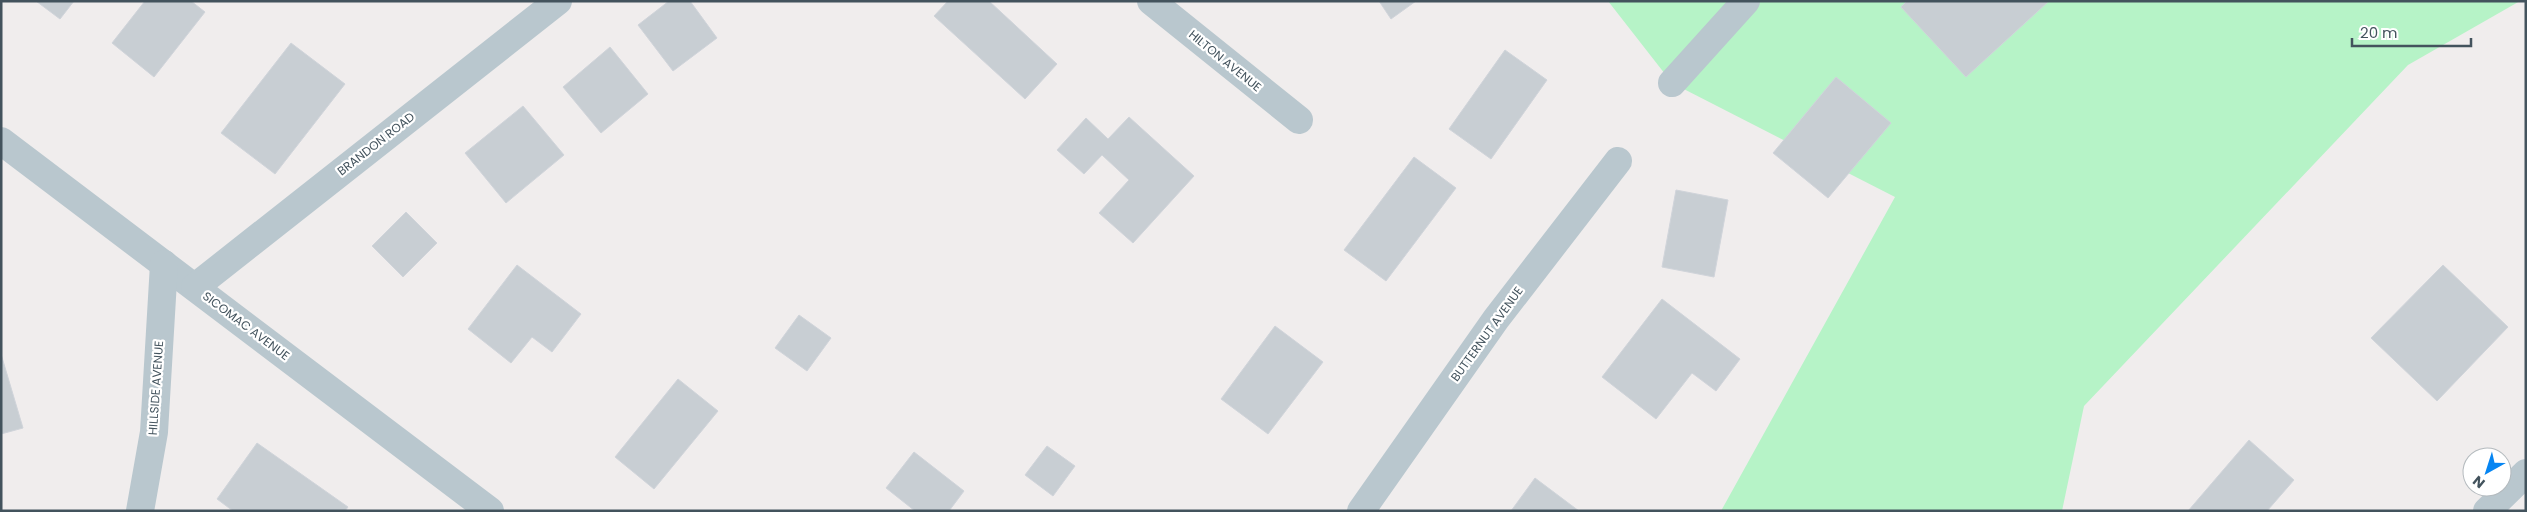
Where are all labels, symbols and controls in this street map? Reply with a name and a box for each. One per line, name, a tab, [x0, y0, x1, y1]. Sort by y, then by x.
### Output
scale bar	[2352, 15, 2471, 47]
text: 20 m	[2360, 22, 2398, 43]
street label: HILTON AVENUE	[1185, 26, 1265, 95]
street label: BRANDON ROAD	[333, 108, 418, 179]
street label: BUTTERNUT AVENUE	[1446, 283, 1527, 384]
street label: SICOMAC AVENUE	[199, 287, 293, 364]
street label: HILLSIDE AVENUE	[144, 340, 167, 436]
north arrow	[2462, 447, 2512, 497]
text: N	[2468, 471, 2489, 493]

